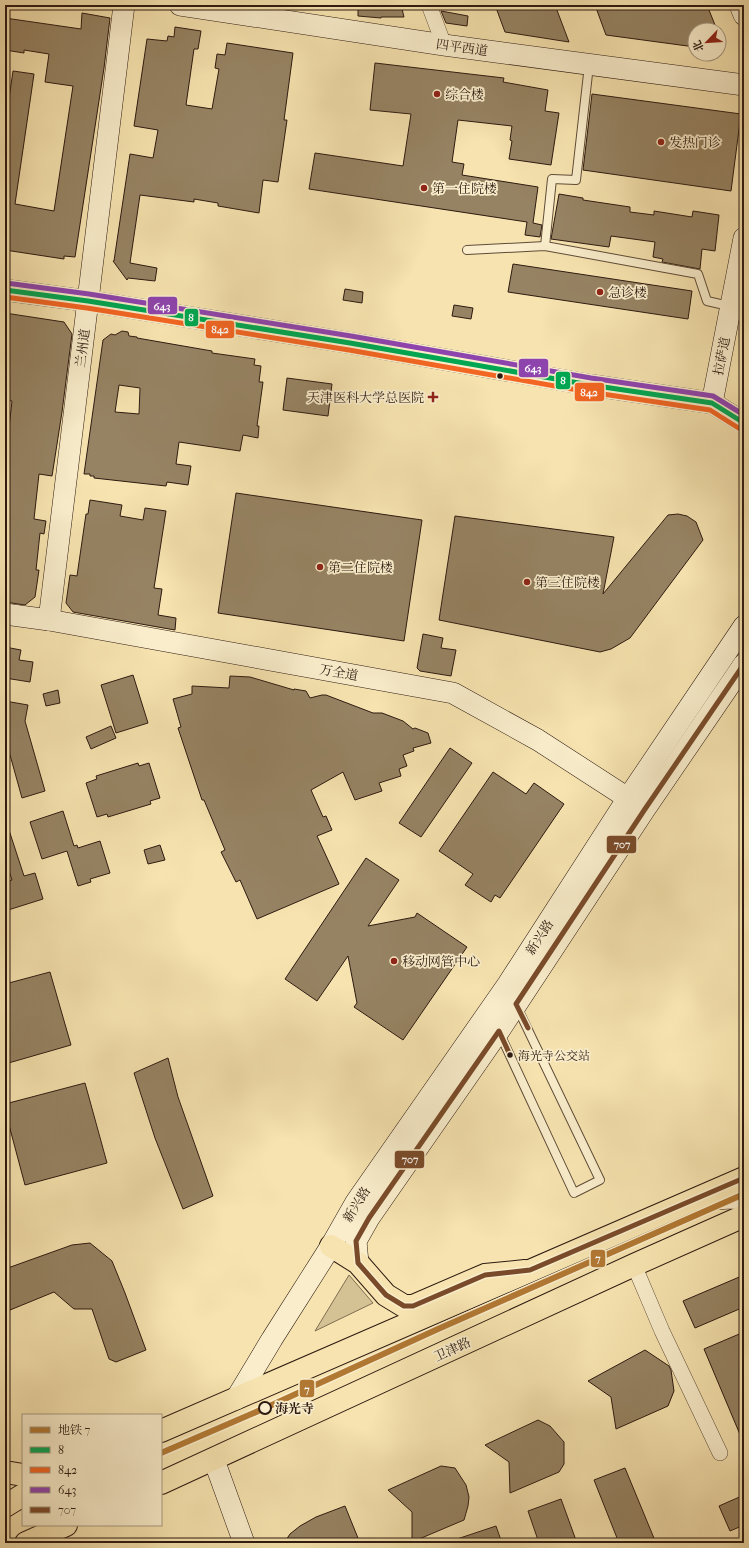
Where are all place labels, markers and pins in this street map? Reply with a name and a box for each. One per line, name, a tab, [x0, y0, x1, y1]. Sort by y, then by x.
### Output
place label: 综合楼	[445, 87, 484, 102]
marker: 综合楼	[432, 89, 442, 99]
place label: 发热门诊	[669, 135, 721, 150]
marker: 发热门诊	[656, 137, 666, 147]
place label: 第一住院楼	[432, 181, 497, 196]
marker: 第一住院楼	[419, 183, 429, 193]
place label: 急诊楼	[608, 285, 647, 300]
marker: 急诊楼	[595, 287, 605, 297]
unlabelled marker	[495, 371, 505, 381]
place label: 天津医科大学总医院	[307, 390, 424, 405]
marker: 天津医科大学总医院	[427, 391, 439, 403]
place label: 第二住院楼	[328, 560, 393, 575]
marker: 第二住院楼	[315, 562, 325, 572]
place label: 第三住院楼	[535, 575, 600, 590]
marker: 第三住院楼	[522, 577, 532, 587]
place label: 移动网管中心	[402, 954, 480, 969]
marker: 移动网管中心	[389, 956, 399, 966]
place label: 海光寺公交站	[518, 1049, 590, 1063]
marker: 海光寺公交站	[505, 1050, 515, 1060]
marker: 海光寺	[258, 1401, 272, 1415]
place label: 海光寺	[275, 1401, 314, 1416]

